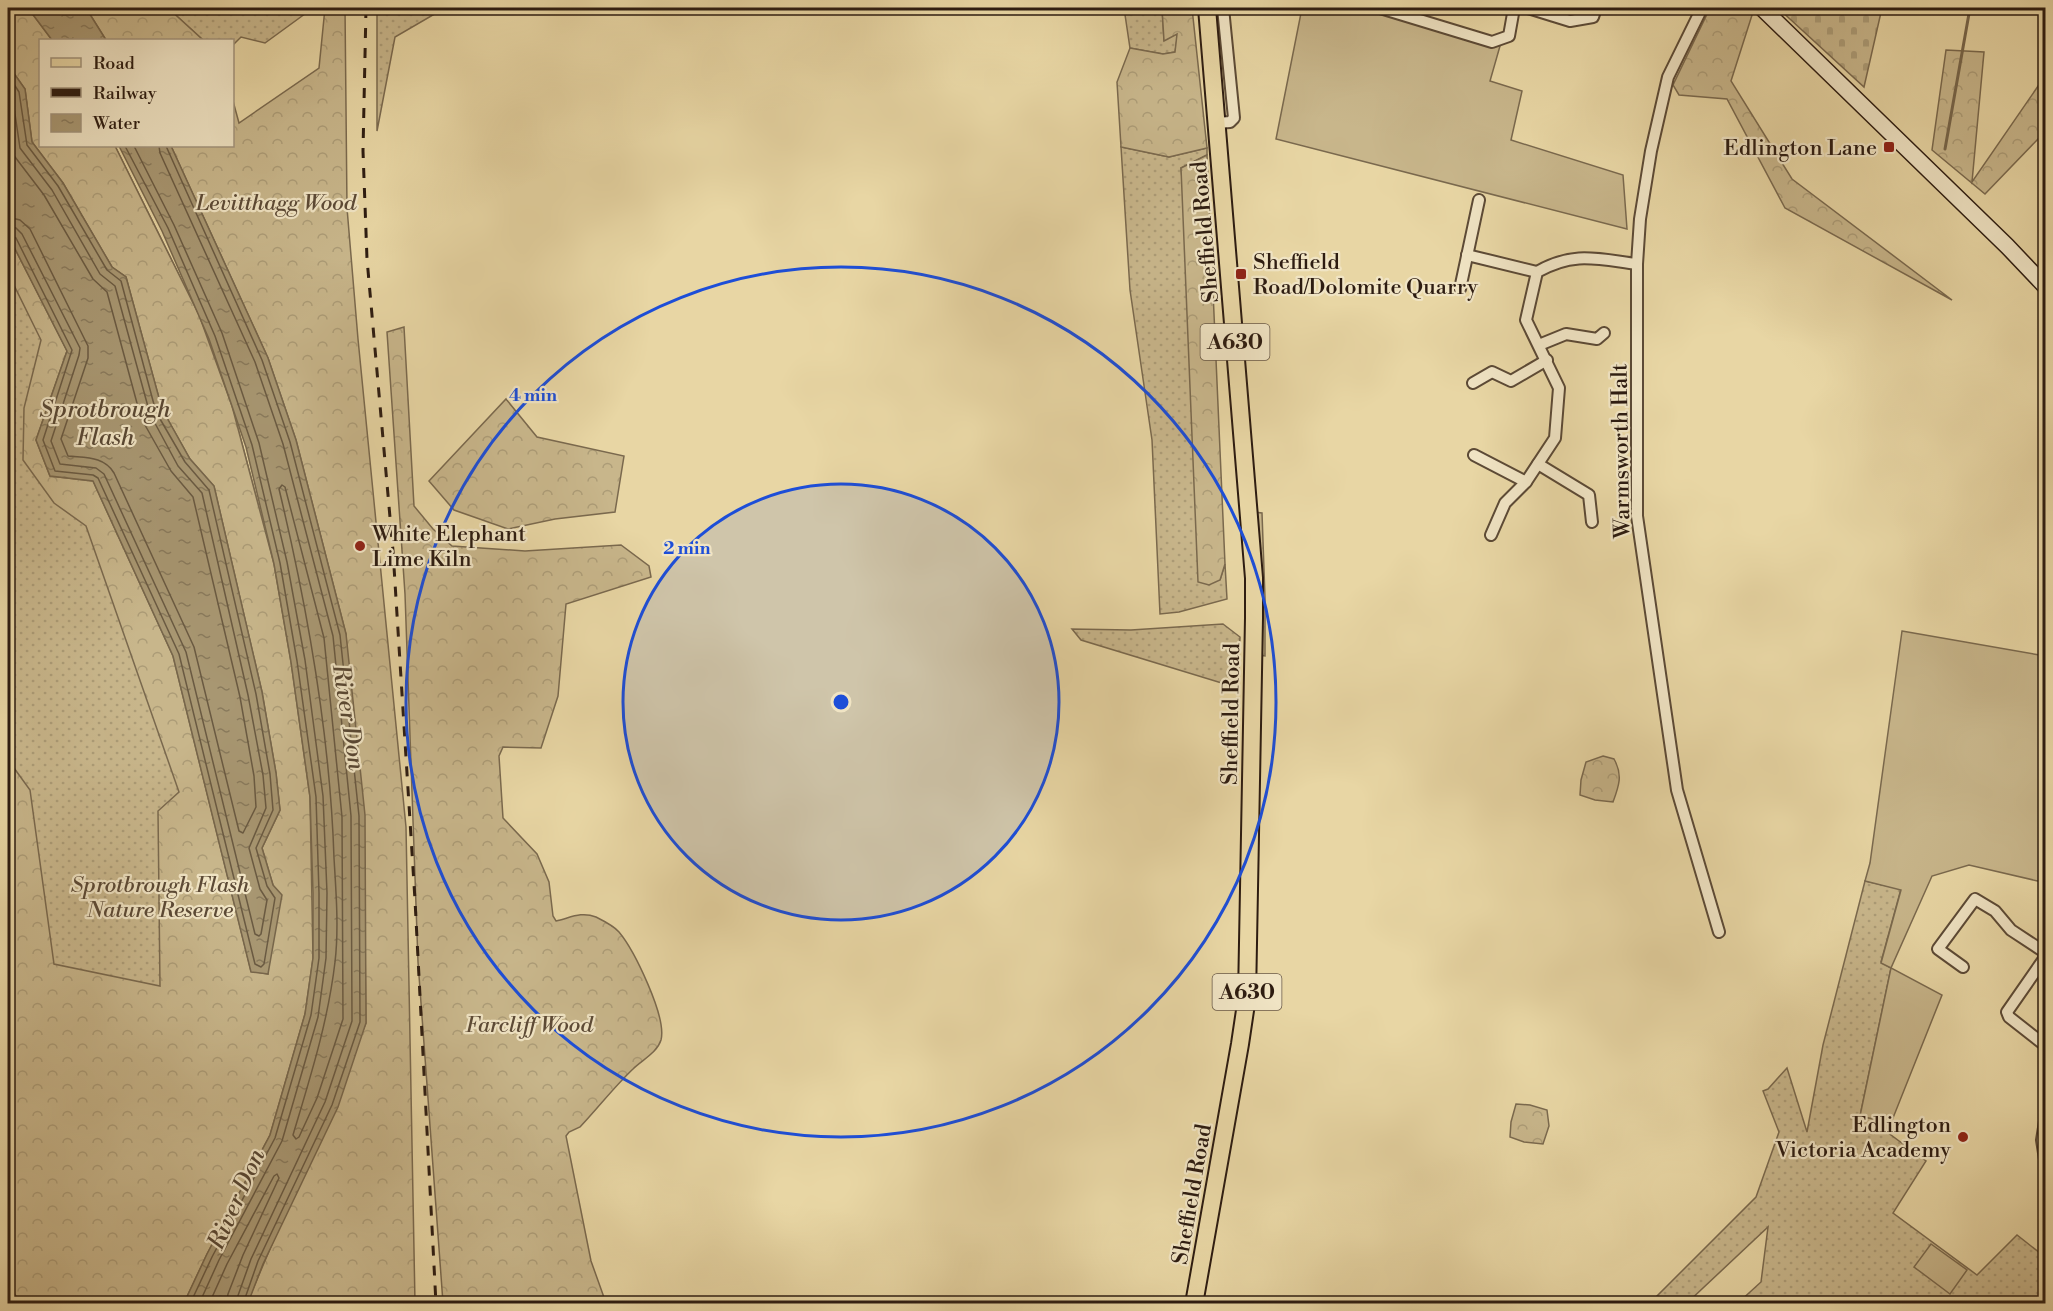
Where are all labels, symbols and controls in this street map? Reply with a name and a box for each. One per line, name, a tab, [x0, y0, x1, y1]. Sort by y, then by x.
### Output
legend	[39, 39, 234, 147]
text: Road	[93, 52, 136, 75]
text: Railway	[93, 82, 157, 105]
text: Water	[92, 112, 141, 135]
place label: Edlington Lane	[1724, 135, 1877, 162]
marker: Edlington Lane	[1882, 140, 1896, 154]
street label: Sheffield Road	[1186, 159, 1225, 304]
park label: Levitthagg Wood	[195, 190, 358, 217]
place label: Sheffield Road/Dolomite Quarry	[1253, 249, 1478, 301]
marker: Sheffield Road/Dolomite Quarry	[1234, 267, 1248, 281]
road number: A630	[1200, 324, 1270, 360]
street label: Warmsworth Halt	[1606, 363, 1637, 540]
text: 4 min	[509, 384, 557, 407]
water label: Sprotbrough Flash	[39, 395, 171, 453]
place label: White Elephant Lime Kiln	[371, 521, 526, 573]
text: 2 min	[663, 537, 711, 560]
marker: White Elephant Lime Kiln	[353, 539, 367, 553]
street label: Sheffield Road	[1217, 642, 1246, 785]
water label: River Don	[325, 661, 371, 773]
centre of rings	[831, 692, 851, 712]
park label: Sprotbrough Flash Nature Reserve	[71, 872, 250, 924]
road number: A630	[1212, 974, 1282, 1010]
park label: Farcliff Wood	[465, 1012, 594, 1039]
place label: Edlington Victoria Academy	[1774, 1112, 1951, 1164]
street label: Sheffield Road	[1167, 1121, 1218, 1267]
marker: Edlington Victoria Academy	[1956, 1130, 1970, 1144]
water label: River Don	[201, 1144, 273, 1255]

